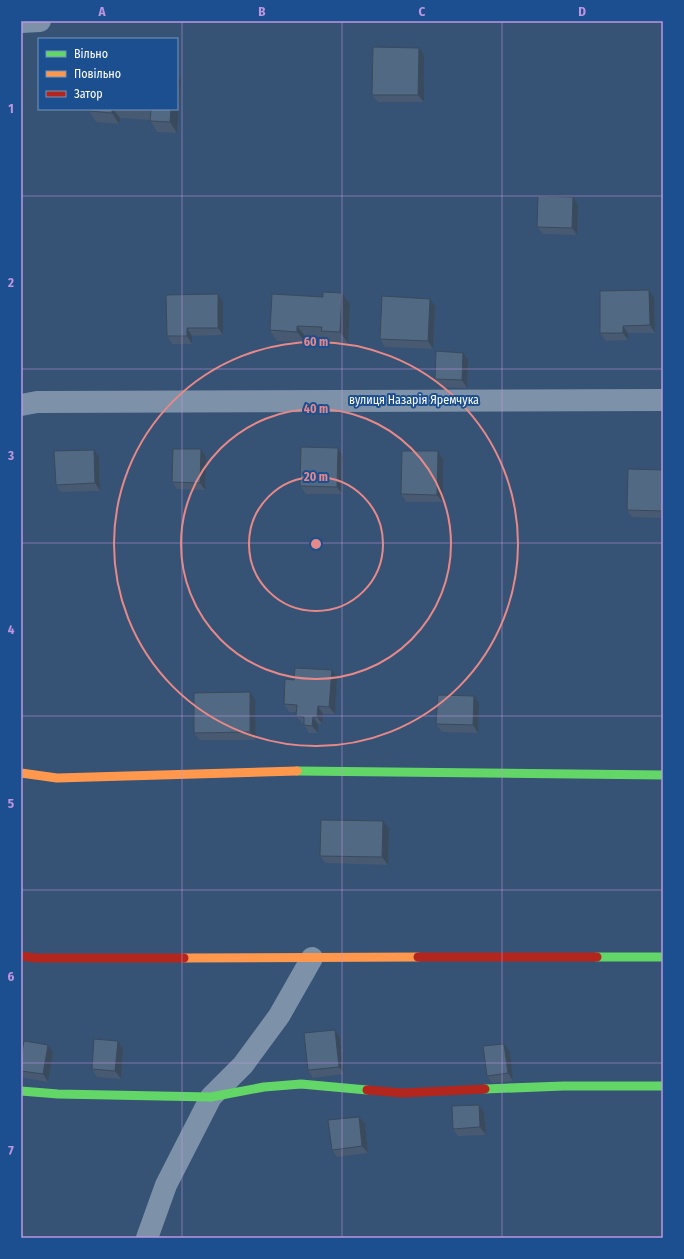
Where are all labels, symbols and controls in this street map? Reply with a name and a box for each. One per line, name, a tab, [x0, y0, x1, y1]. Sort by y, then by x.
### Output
text: A	[97, 4, 106, 19]
text: B	[258, 4, 266, 19]
text: C	[419, 4, 426, 19]
text: D	[578, 4, 586, 19]
legend	[38, 38, 178, 110]
text: Вільно	[74, 47, 108, 61]
text: Повільно	[74, 67, 121, 81]
text: Затор	[74, 87, 103, 101]
text: 1	[8, 101, 14, 116]
text: 2	[7, 275, 14, 290]
text: 60 m	[304, 335, 328, 349]
street label: вулиця Назарія Яремчука	[349, 393, 479, 407]
text: 40 m	[304, 402, 328, 416]
text: 3	[7, 448, 14, 463]
text: 20 m	[303, 470, 328, 484]
centre of rings	[309, 537, 323, 551]
text: 4	[8, 622, 15, 637]
text: 5	[8, 796, 14, 811]
text: 6	[8, 969, 15, 984]
text: 7	[8, 1143, 14, 1158]

